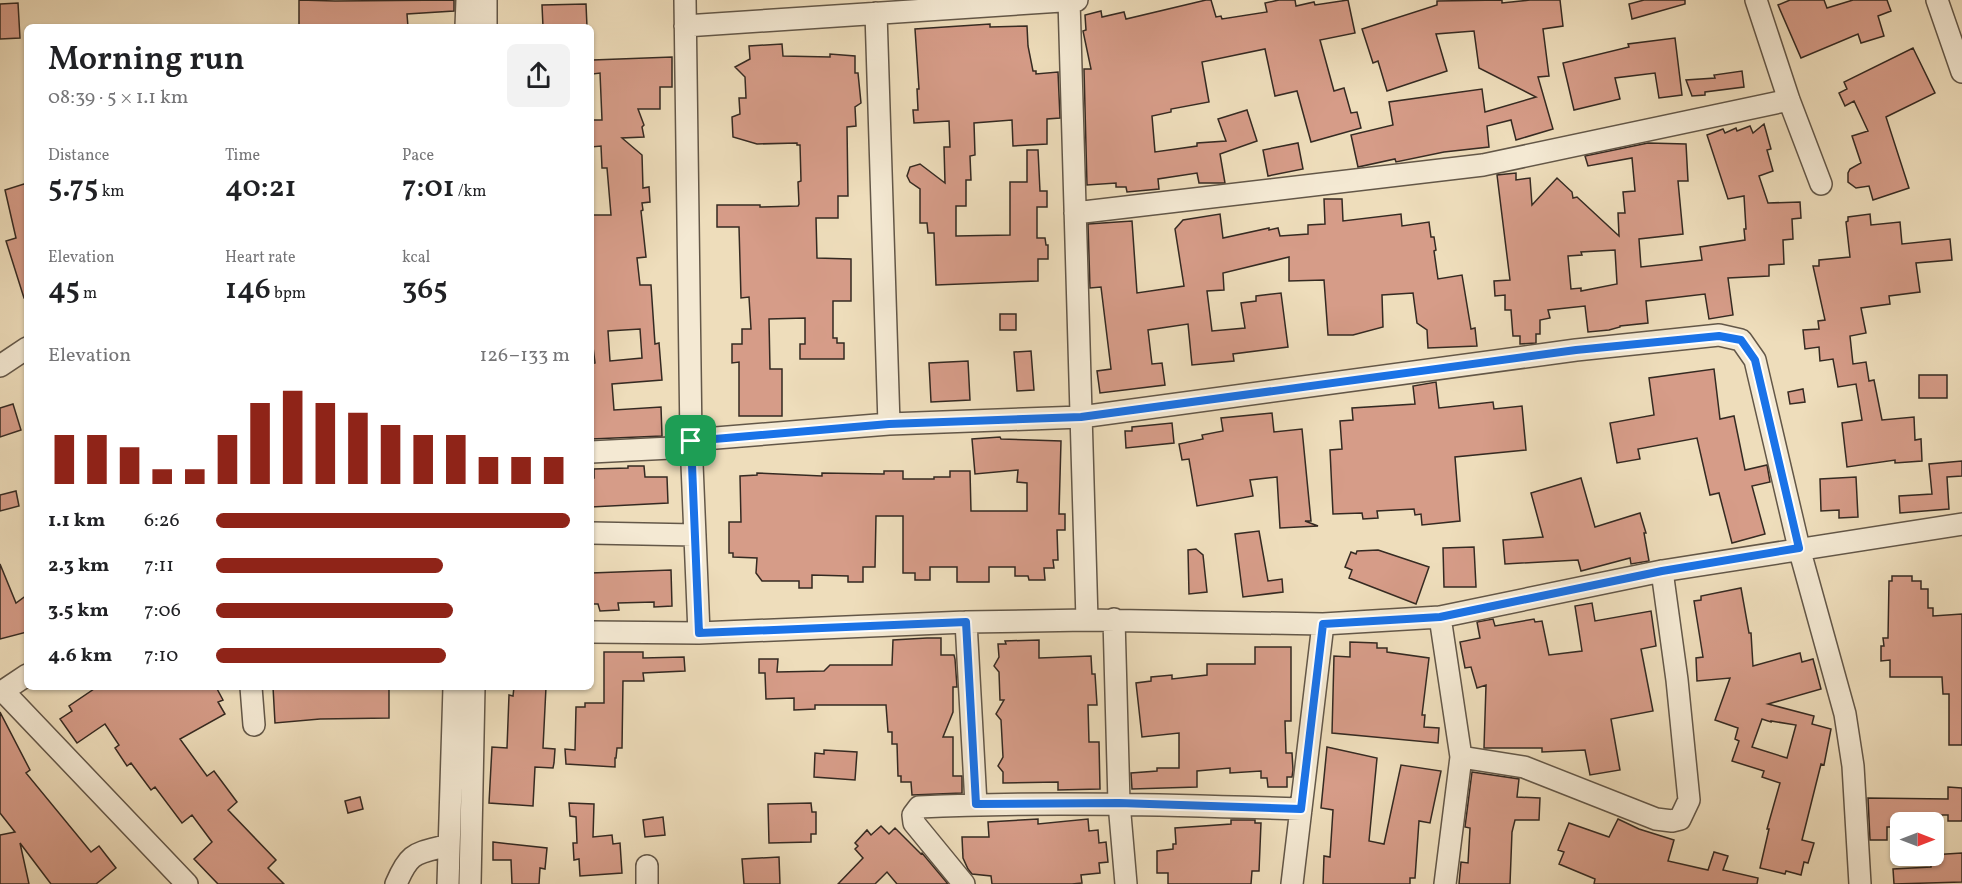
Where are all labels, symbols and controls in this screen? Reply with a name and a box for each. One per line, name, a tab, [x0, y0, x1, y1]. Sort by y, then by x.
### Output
text: Morning run	[48, 38, 245, 84]
button: share	[507, 44, 570, 107]
text: 08:39 · 5 × 1.1 km	[48, 84, 189, 112]
text: Distance	[48, 145, 109, 167]
text: Time	[225, 145, 260, 167]
text: Pace	[402, 145, 434, 167]
text: 5.75	[48, 167, 98, 209]
text: 40:21	[225, 167, 296, 209]
text: 7:01	[402, 167, 455, 209]
text: km	[98, 181, 125, 203]
text: /km	[455, 181, 486, 203]
text: Elevation	[48, 247, 115, 269]
text: Heart rate	[225, 247, 296, 269]
text: kcal	[402, 247, 430, 269]
text: 45	[48, 269, 80, 311]
text: 146	[225, 269, 271, 311]
text: 365	[402, 269, 448, 311]
text: m	[80, 283, 97, 305]
text: bpm	[271, 283, 306, 305]
text: Elevation	[48, 342, 131, 370]
text: 126–133 m	[480, 342, 570, 370]
pin	[665, 415, 716, 466]
icon: arrive	[674, 424, 707, 457]
text: 1.1 km	[48, 507, 105, 535]
text: 6:26	[144, 507, 180, 535]
text: 2.3 km	[48, 552, 109, 580]
text: 7:11	[144, 552, 174, 580]
text: 3.5 km	[48, 597, 109, 625]
text: 7:06	[144, 597, 181, 625]
text: 4.6 km	[48, 642, 112, 670]
text: 7:10	[144, 642, 178, 670]
north arrow	[1890, 812, 1944, 866]
map controls	[1890, 812, 1944, 866]

